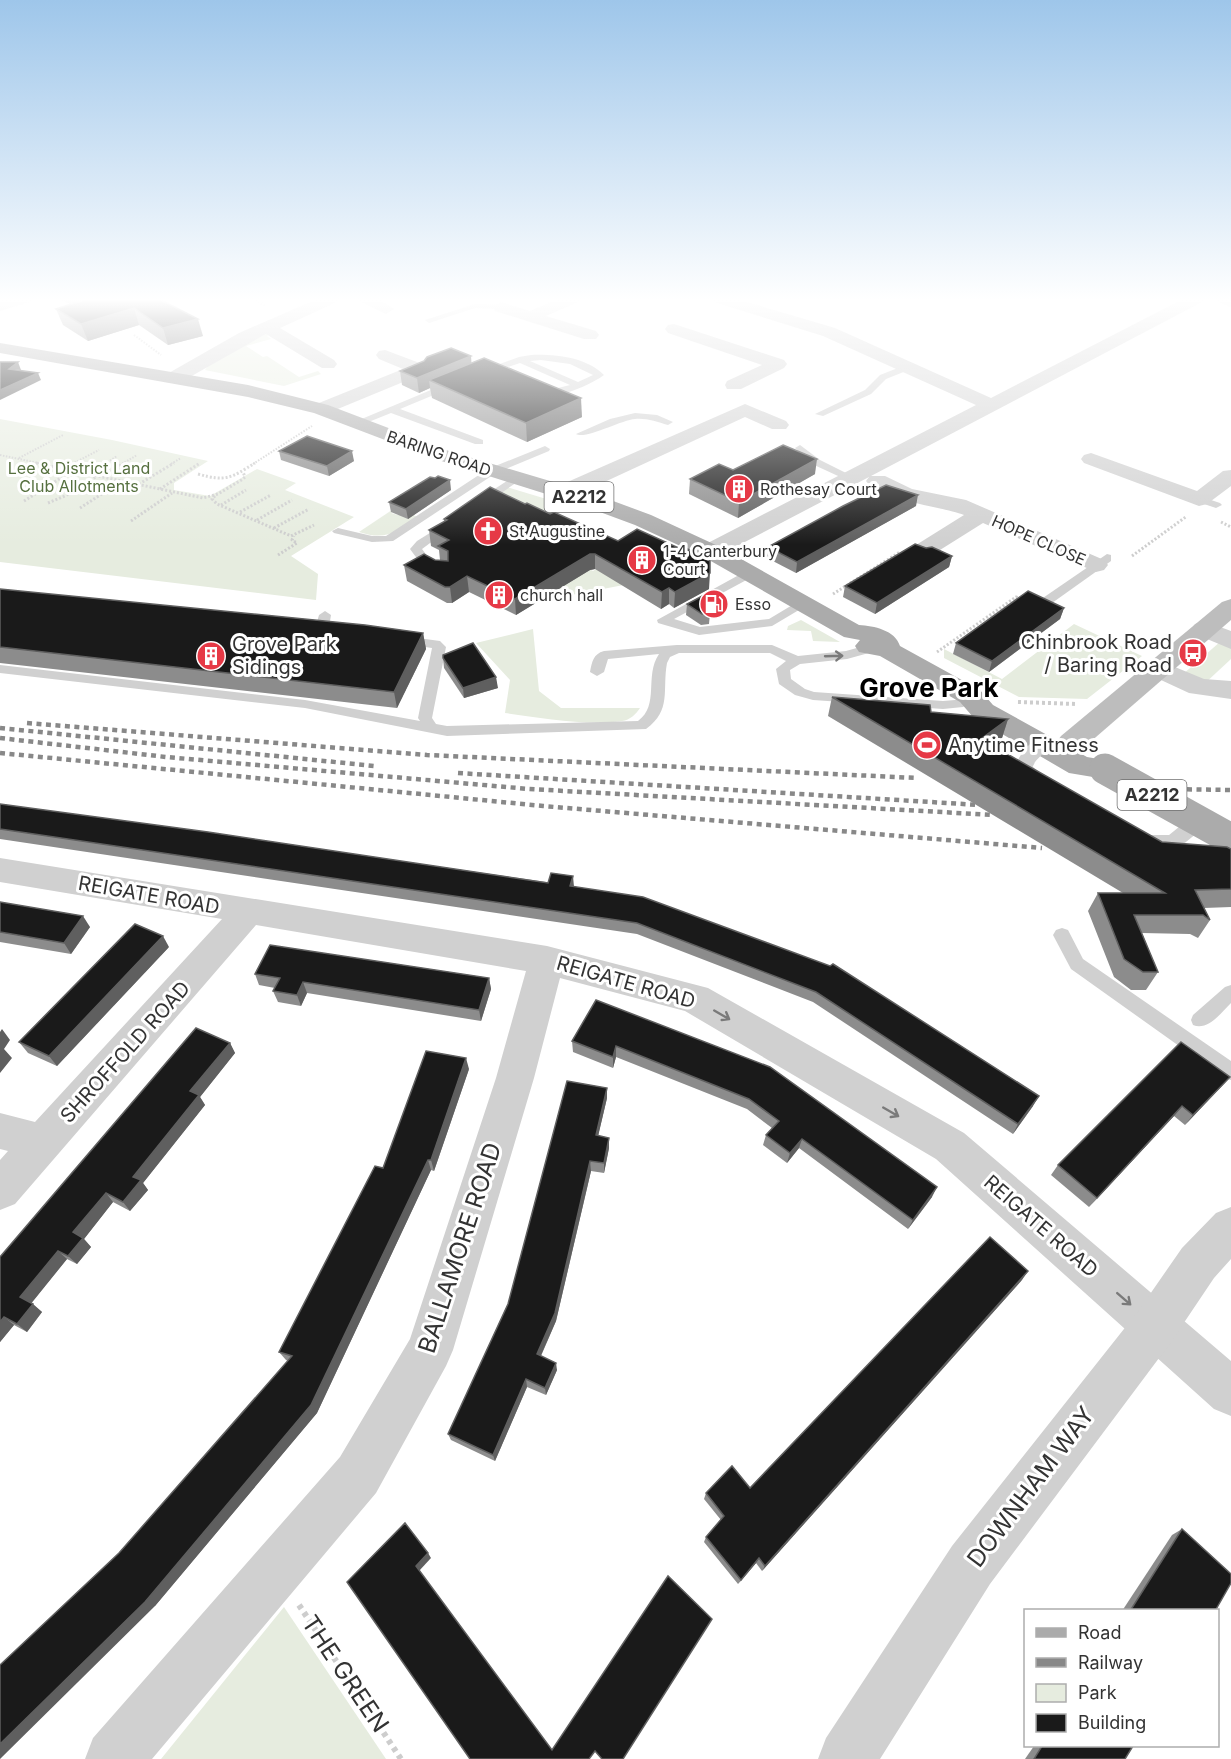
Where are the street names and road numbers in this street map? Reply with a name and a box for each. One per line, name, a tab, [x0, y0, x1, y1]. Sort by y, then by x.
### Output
street label: BARING ROAD	[384, 426, 494, 480]
road number: A2212	[544, 482, 614, 512]
street label: HOPE CLOSE	[989, 510, 1089, 570]
road number: A2212	[1118, 780, 1186, 810]
street label: REIGATE ROAD	[76, 871, 222, 919]
street label: REIGATE ROAD	[554, 951, 698, 1013]
street label: SHROFFOLD ROAD	[55, 976, 195, 1128]
street label: BALLAMORE ROAD	[412, 1139, 507, 1357]
street label: REIGATE ROAD	[979, 1170, 1103, 1282]
street label: DOWNHAM WAY	[961, 1401, 1100, 1573]
street label: THE GREEN	[296, 1610, 395, 1738]

